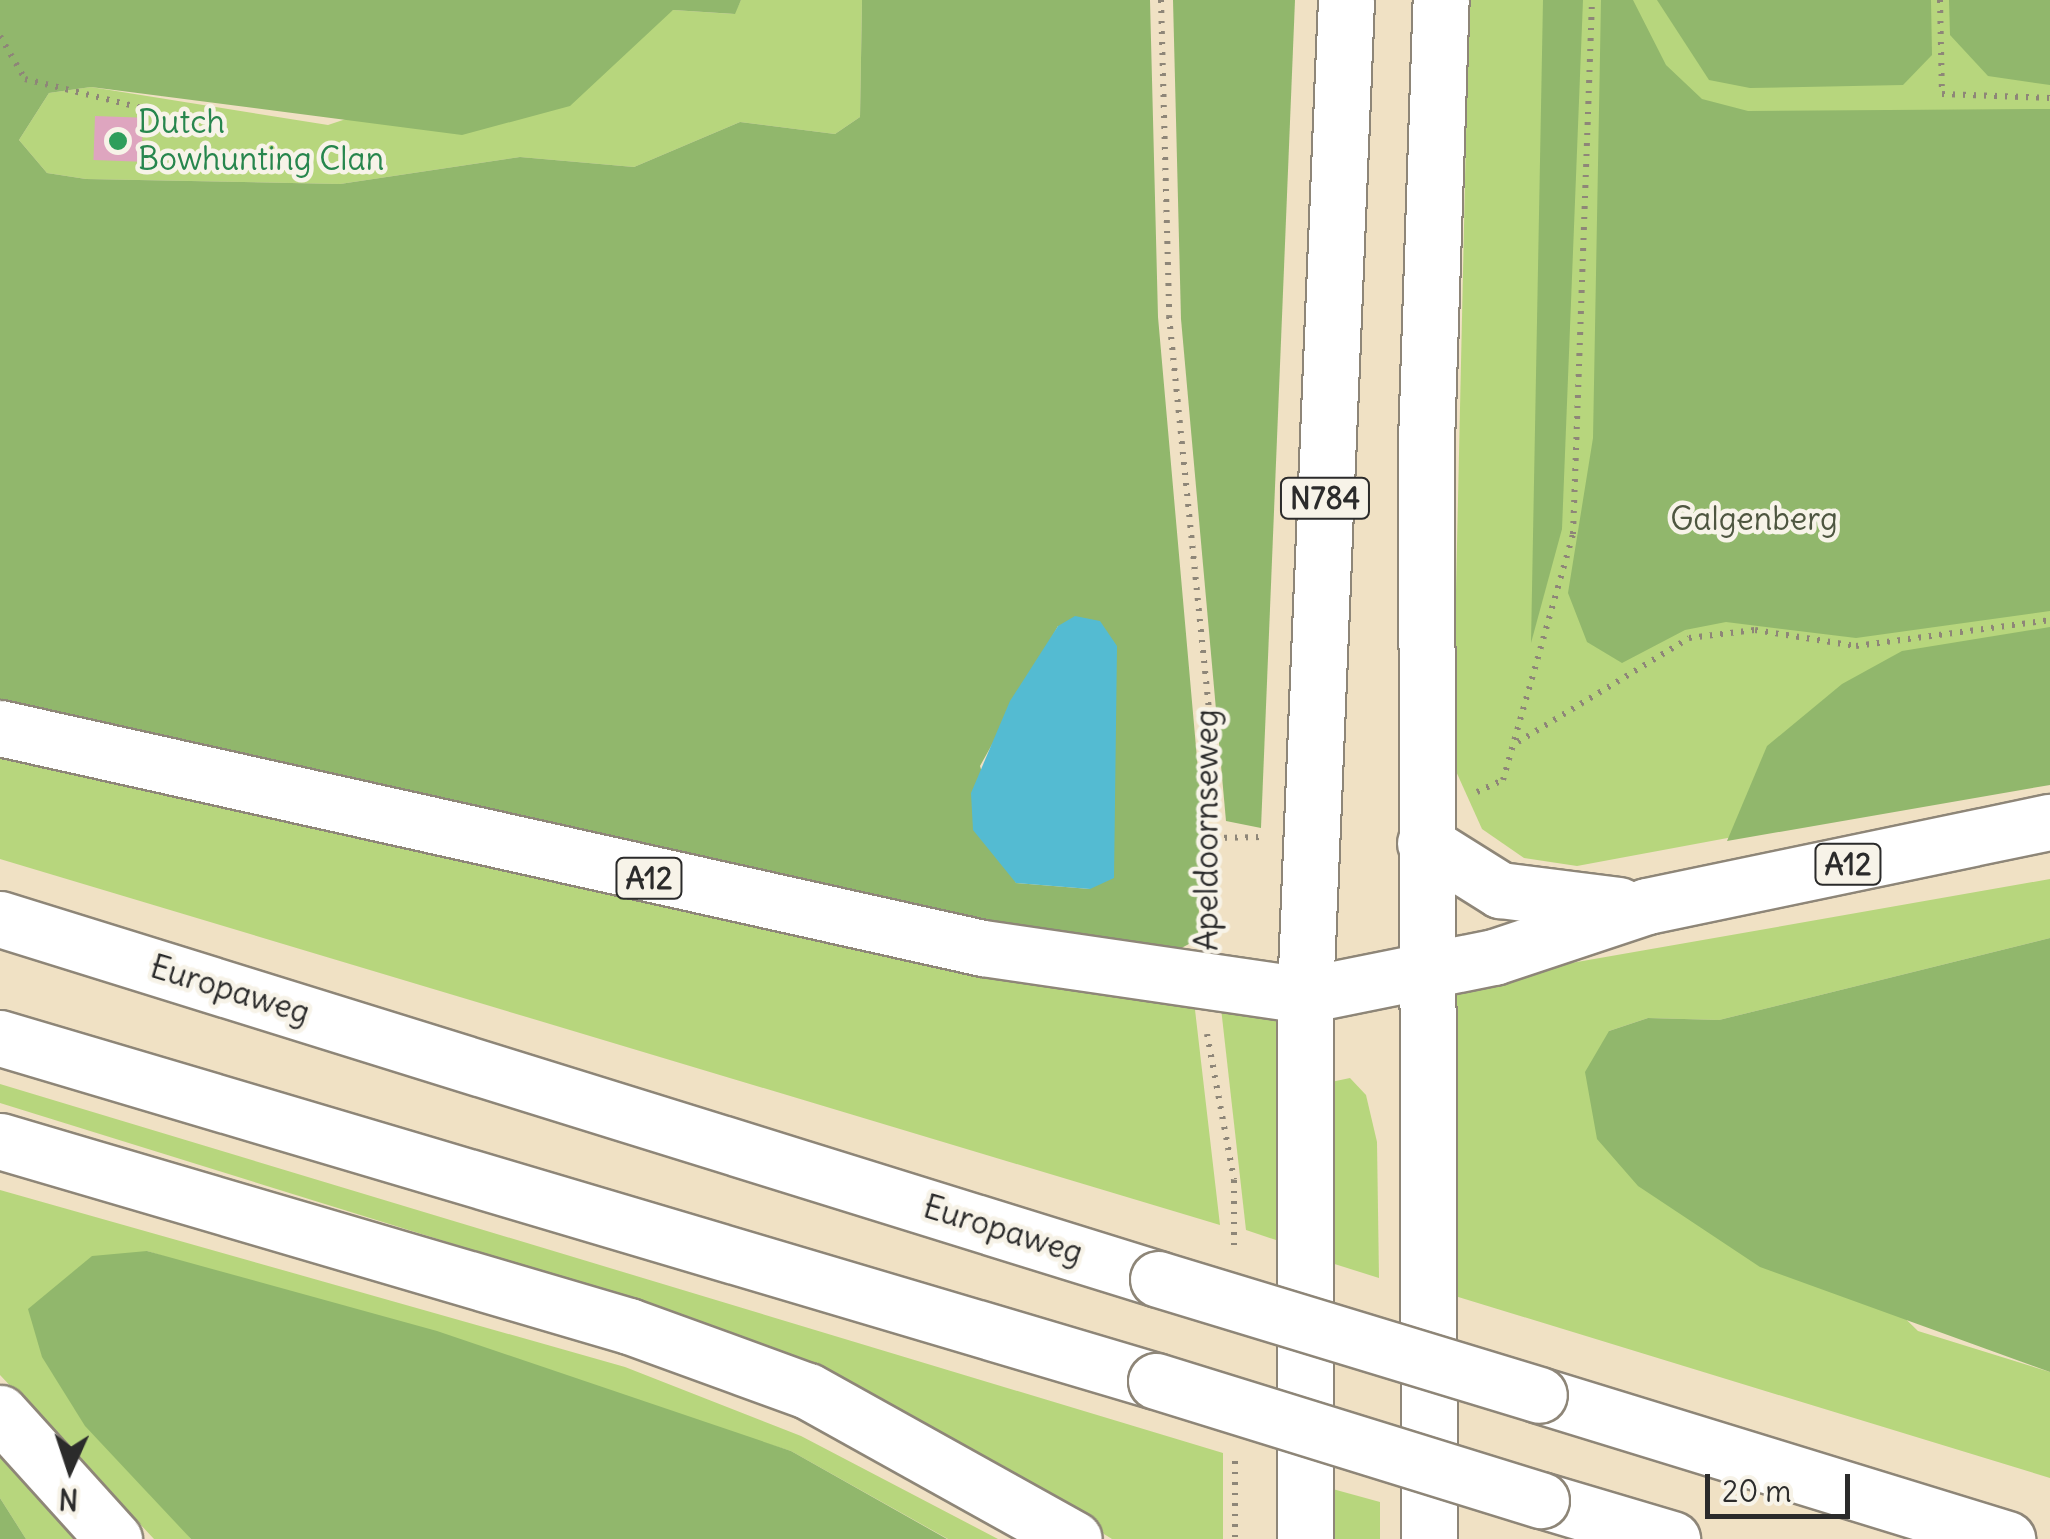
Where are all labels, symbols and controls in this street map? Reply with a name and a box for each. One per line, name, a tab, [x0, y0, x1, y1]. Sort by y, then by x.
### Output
place label: Dutch Bowhunting Clan	[138, 104, 384, 179]
marker: Dutch Bowhunting Clan	[107, 130, 129, 152]
road number: N784	[1278, 473, 1372, 523]
park label: Galgenberg	[1670, 500, 1838, 538]
street label: Apeldoornseweg	[1188, 709, 1226, 951]
road number: A12	[1813, 839, 1883, 889]
road number: A12	[614, 853, 684, 903]
street label: Europaweg	[146, 948, 314, 1032]
street label: Europaweg	[919, 1188, 1087, 1272]
north arrow	[20, 1419, 120, 1519]
scale bar	[1710, 1454, 1855, 1516]
text: 20 m	[1722, 1472, 1792, 1510]
text: N	[58, 1480, 79, 1517]

